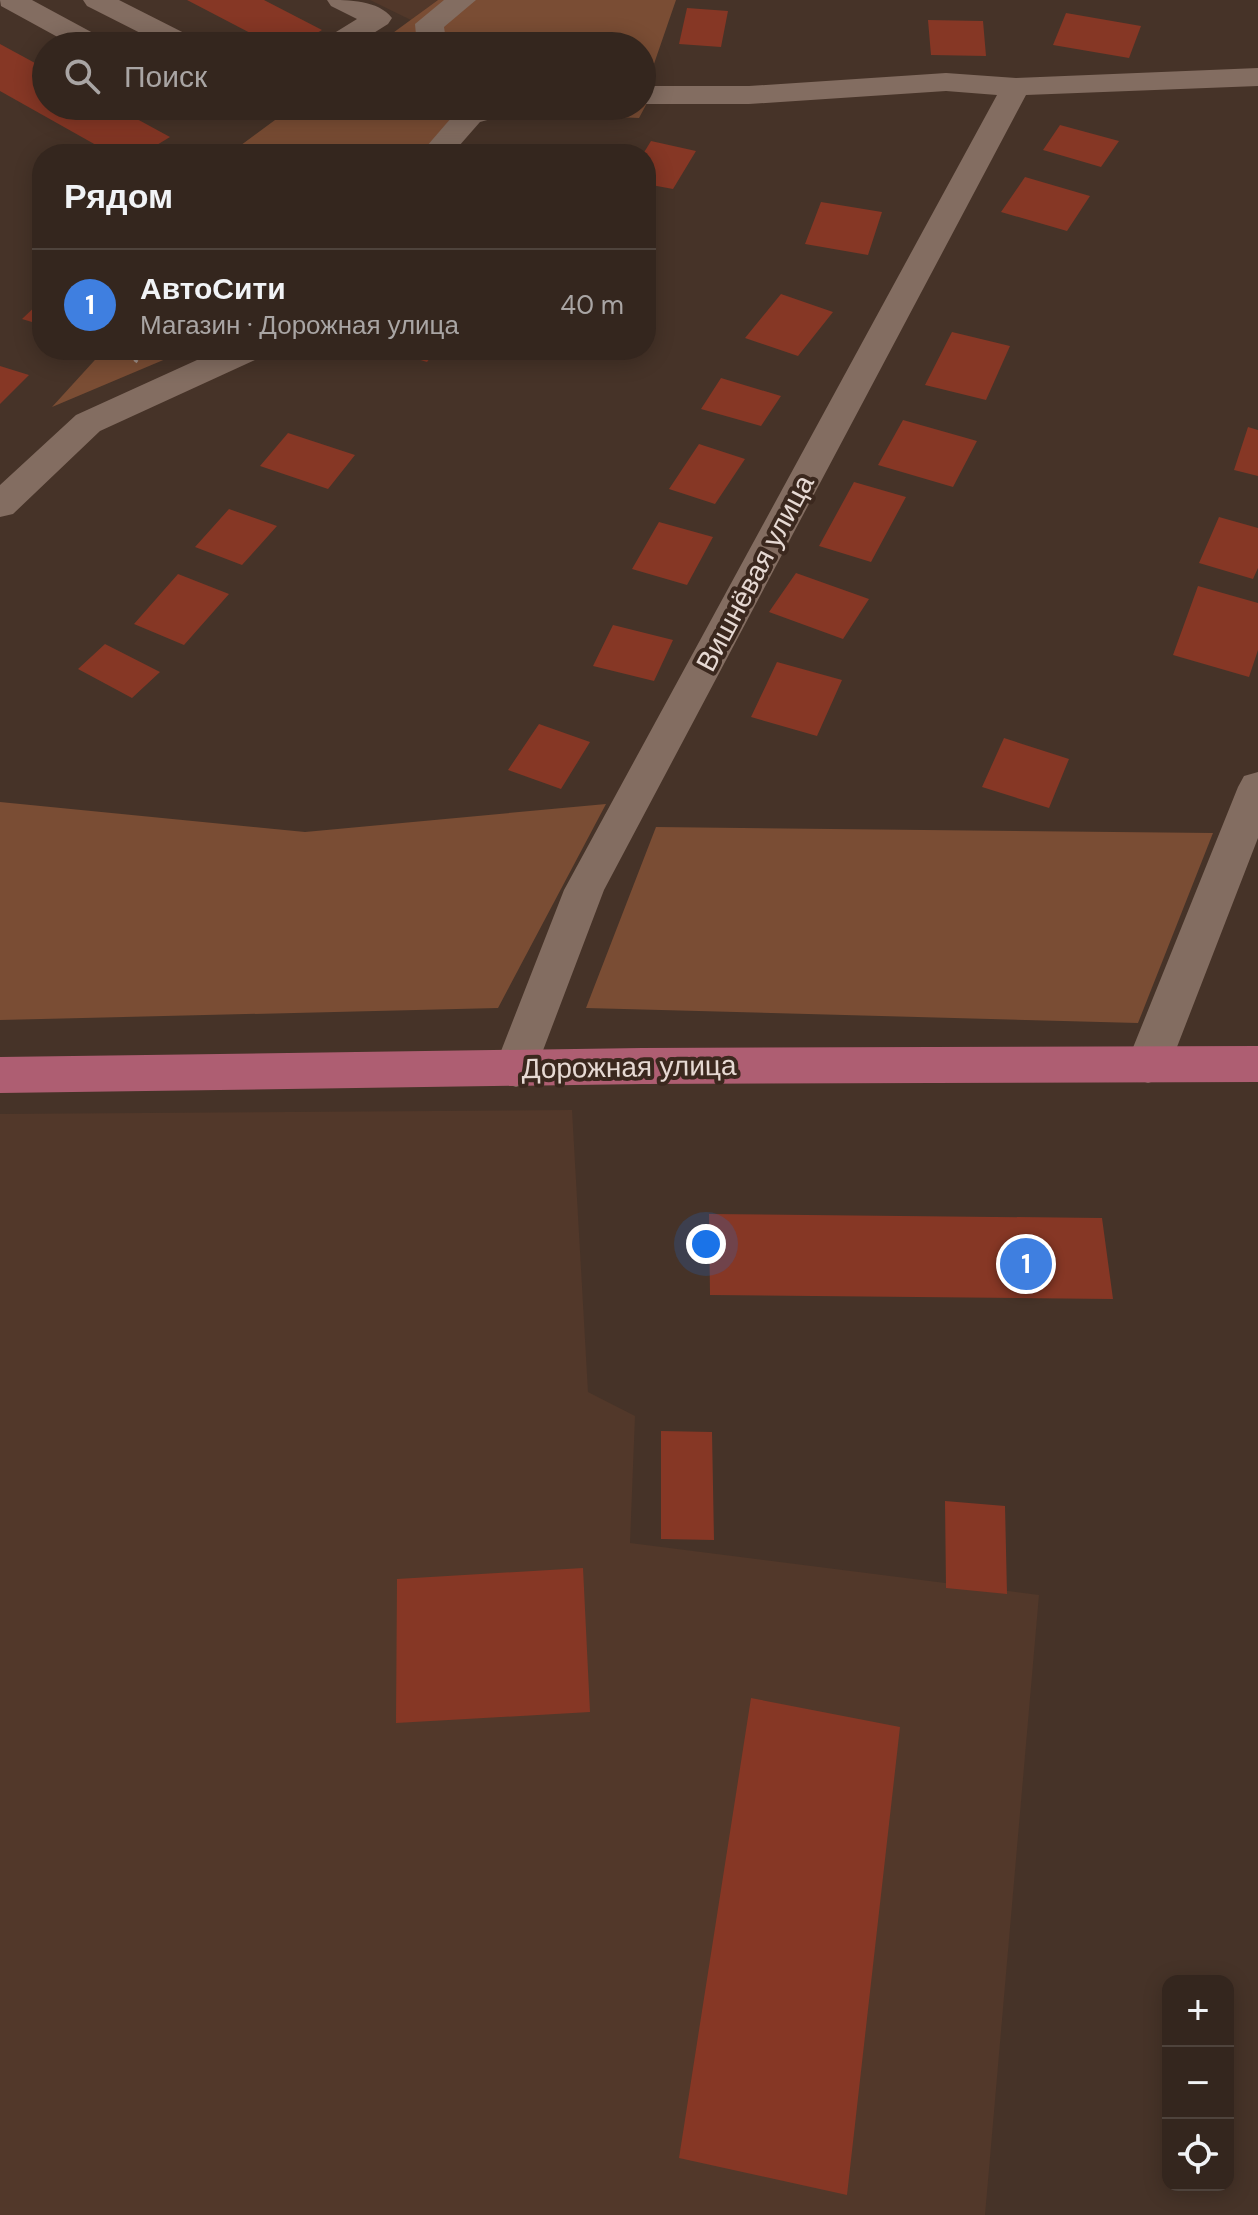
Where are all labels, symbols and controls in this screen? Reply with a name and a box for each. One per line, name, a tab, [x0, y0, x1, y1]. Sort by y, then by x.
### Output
search box	[32, 32, 656, 120]
icon: search	[60, 54, 104, 98]
text: Поиск	[124, 57, 207, 96]
text: Рядом	[64, 174, 173, 219]
text: АвтоСити	[140, 269, 286, 308]
text: 1	[85, 288, 95, 322]
text: 40 m	[560, 288, 624, 322]
text: Магазин · Дорожная улица	[140, 308, 459, 342]
street label: Вишнёвая улица	[688, 468, 823, 678]
street label: Дорожная улица	[521, 1047, 737, 1087]
your location	[686, 1224, 726, 1264]
pin: 1	[1000, 1234, 1052, 1294]
map controls	[1162, 1975, 1234, 2191]
button: +	[1162, 1975, 1234, 2047]
button: −	[1162, 2047, 1234, 2119]
button: locate	[1162, 2119, 1234, 2191]

